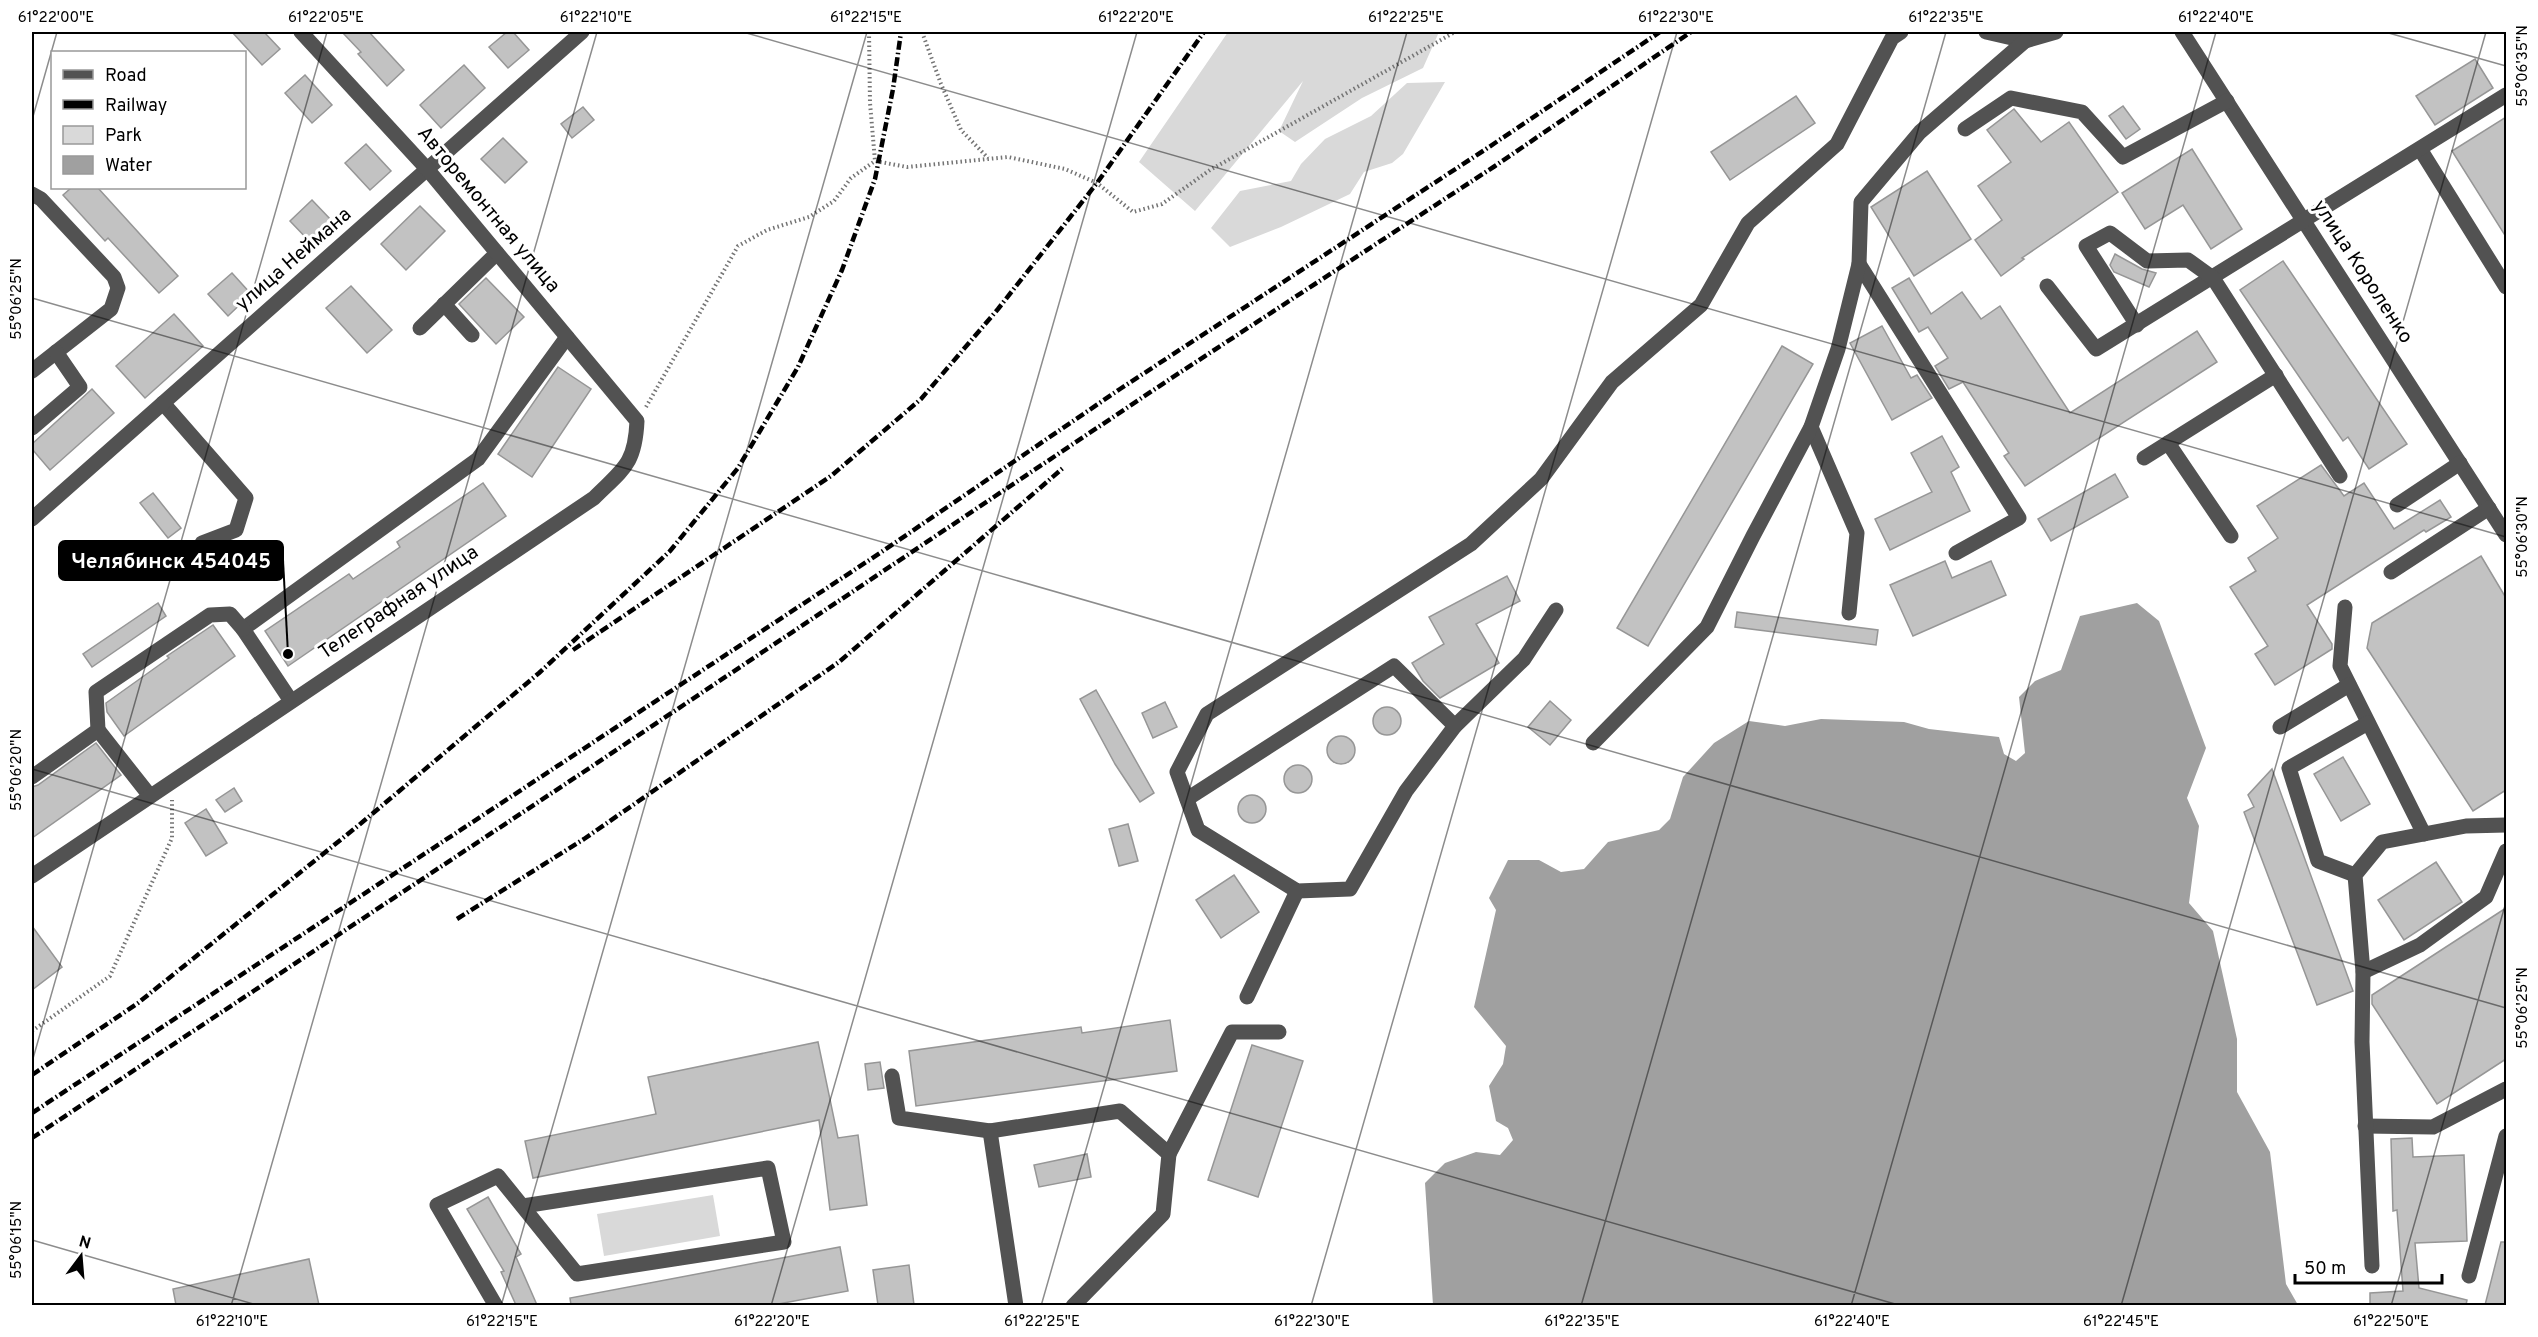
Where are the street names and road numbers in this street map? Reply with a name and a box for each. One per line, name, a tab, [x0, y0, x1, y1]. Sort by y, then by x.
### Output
street label: Авторемонтная улица	[411, 121, 565, 299]
street label: улица Короленко	[2306, 195, 2418, 349]
street label: улица Неймана	[230, 202, 358, 318]
street label: Телеграфная улица	[314, 540, 484, 666]

